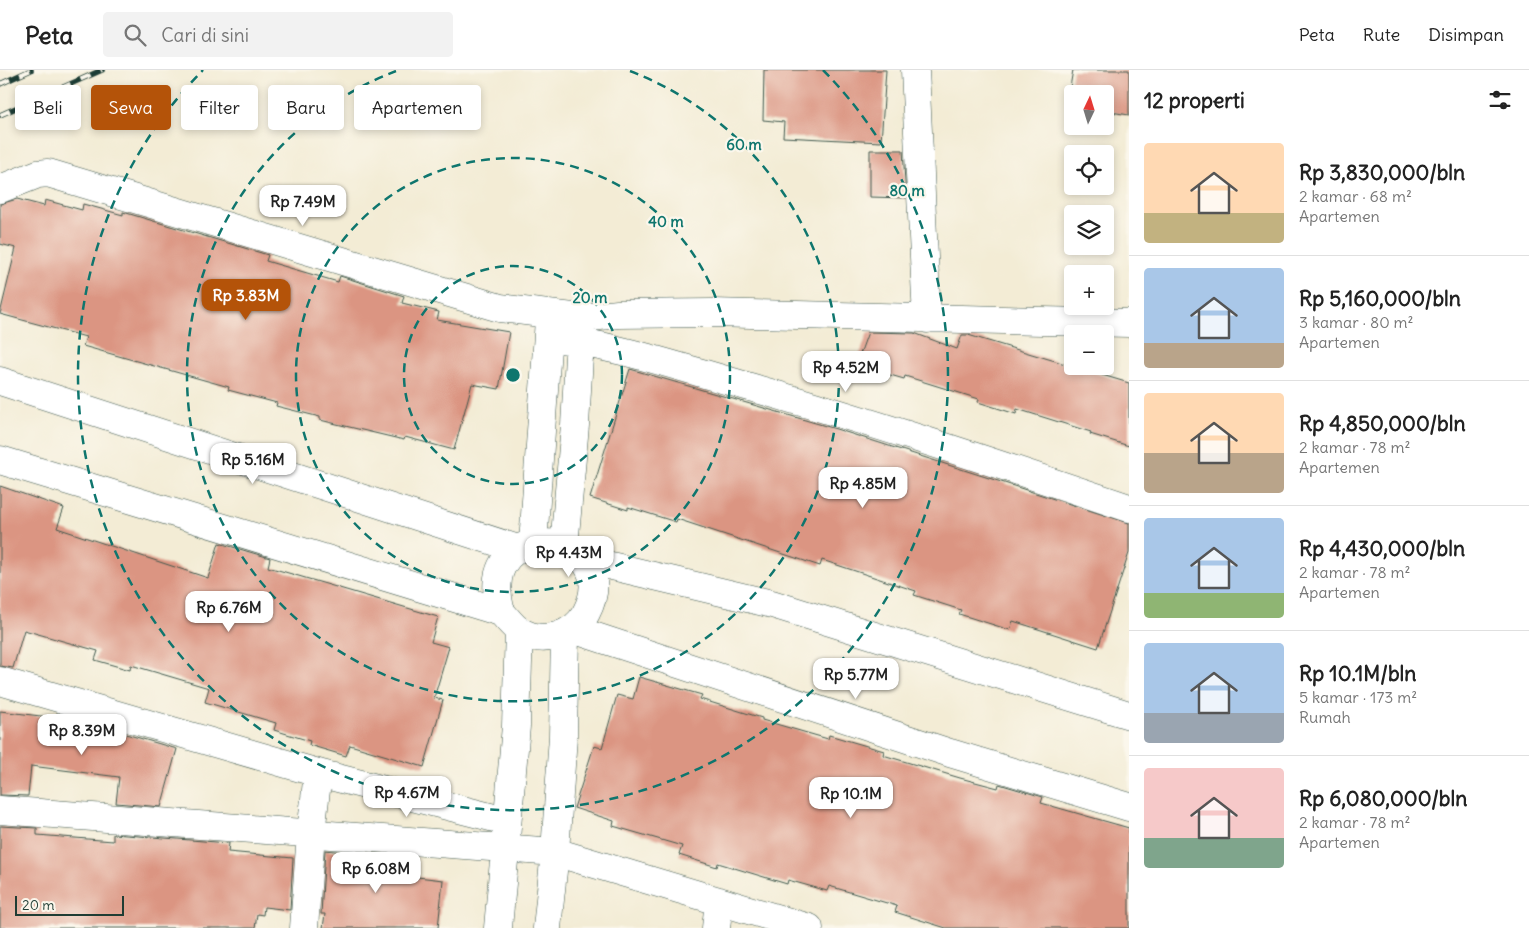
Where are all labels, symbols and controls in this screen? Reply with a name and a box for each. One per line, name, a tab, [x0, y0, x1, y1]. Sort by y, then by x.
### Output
search box	[103, 12, 453, 57]
text: Peta	[25, 20, 73, 50]
icon: search	[121, 21, 149, 49]
text: Cari di sini	[161, 23, 249, 47]
text: Peta	[1299, 23, 1335, 46]
text: Rute	[1363, 23, 1400, 46]
text: Disimpan	[1428, 23, 1504, 46]
chip: Beli	[15, 85, 81, 130]
chip: Sewa	[91, 85, 171, 130]
chip: Filter	[181, 85, 258, 130]
chip: Baru	[268, 85, 344, 130]
chip: Apartemen	[354, 85, 481, 130]
north arrow	[1064, 85, 1114, 135]
map controls	[1064, 85, 1114, 375]
icon: filters	[1486, 86, 1514, 114]
text: 12 properti	[1144, 87, 1245, 114]
text: 60 m	[726, 135, 762, 154]
button: locate	[1064, 145, 1114, 195]
text: Rp 3,830,000/bln	[1299, 159, 1465, 186]
icon: home	[1184, 163, 1244, 223]
text: 80 m	[889, 181, 925, 200]
pin: Rp 7.49M	[251, 184, 355, 227]
text: 2 kamar · 68 m²	[1299, 186, 1412, 206]
text: Rp 7.49M	[270, 191, 336, 211]
button: layers	[1064, 205, 1114, 255]
text: Apartemen	[1299, 206, 1380, 226]
text: 40 m	[648, 212, 684, 231]
button: +	[1064, 265, 1114, 315]
pin: Rp 3.83M	[194, 278, 298, 321]
text: Rp 3.83M	[213, 285, 279, 305]
text: Rp 5,160,000/bln	[1299, 285, 1461, 312]
text: 20 m	[573, 288, 607, 307]
icon: home	[1184, 288, 1244, 348]
text: 3 kamar · 80 m²	[1299, 312, 1414, 332]
button: −	[1064, 325, 1114, 375]
text: Apartemen	[1299, 332, 1380, 352]
pin: Rp 4.52M	[794, 350, 898, 393]
text: Rp 4.52M	[813, 357, 879, 377]
centre of rings	[504, 366, 522, 384]
text: Rp 4,850,000/bln	[1299, 410, 1466, 437]
icon: home	[1184, 413, 1244, 473]
text: 2 kamar · 78 m²	[1299, 437, 1411, 457]
pin: Rp 5.16M	[201, 442, 305, 485]
text: Rp 5.16M	[221, 449, 285, 469]
text: Apartemen	[1299, 457, 1380, 477]
pin: Rp 4.85M	[811, 466, 915, 509]
text: Rp 4.85M	[829, 473, 897, 493]
text: Rp 4,430,000/bln	[1299, 535, 1465, 562]
pin: Rp 4.43M	[517, 536, 621, 578]
icon: home	[1184, 538, 1244, 598]
text: Rp 4.43M	[536, 542, 602, 562]
text: 2 kamar · 78 m²	[1299, 562, 1411, 582]
text: Apartemen	[1299, 582, 1380, 602]
pin: Rp 6.76M	[177, 590, 281, 633]
text: Rp 6.76M	[196, 597, 262, 617]
pin: Rp 5.77M	[804, 658, 908, 700]
text: Rp 10.1M/bln	[1299, 660, 1416, 687]
icon: home	[1184, 663, 1244, 723]
text: Rp 5.77M	[824, 664, 888, 684]
text: 5 kamar · 173 m²	[1299, 687, 1417, 707]
text: Rumah	[1299, 707, 1351, 727]
pin: Rp 8.39M	[30, 714, 134, 756]
text: Rp 8.39M	[49, 720, 115, 740]
pin: Rp 4.67M	[355, 776, 459, 818]
pin: Rp 10.1M	[799, 776, 903, 819]
text: Rp 4.67M	[374, 782, 440, 802]
text: Rp 10.1M	[820, 783, 882, 803]
text: Rp 6,080,000/bln	[1299, 785, 1467, 812]
icon: home	[1184, 788, 1244, 848]
text: 2 kamar · 78 m²	[1299, 812, 1411, 832]
text: Apartemen	[1299, 832, 1380, 852]
pin: Rp 6.08M	[324, 852, 428, 894]
text: Rp 6.08M	[342, 858, 410, 878]
scale bar	[15, 893, 124, 916]
text: 20 m	[22, 896, 55, 914]

